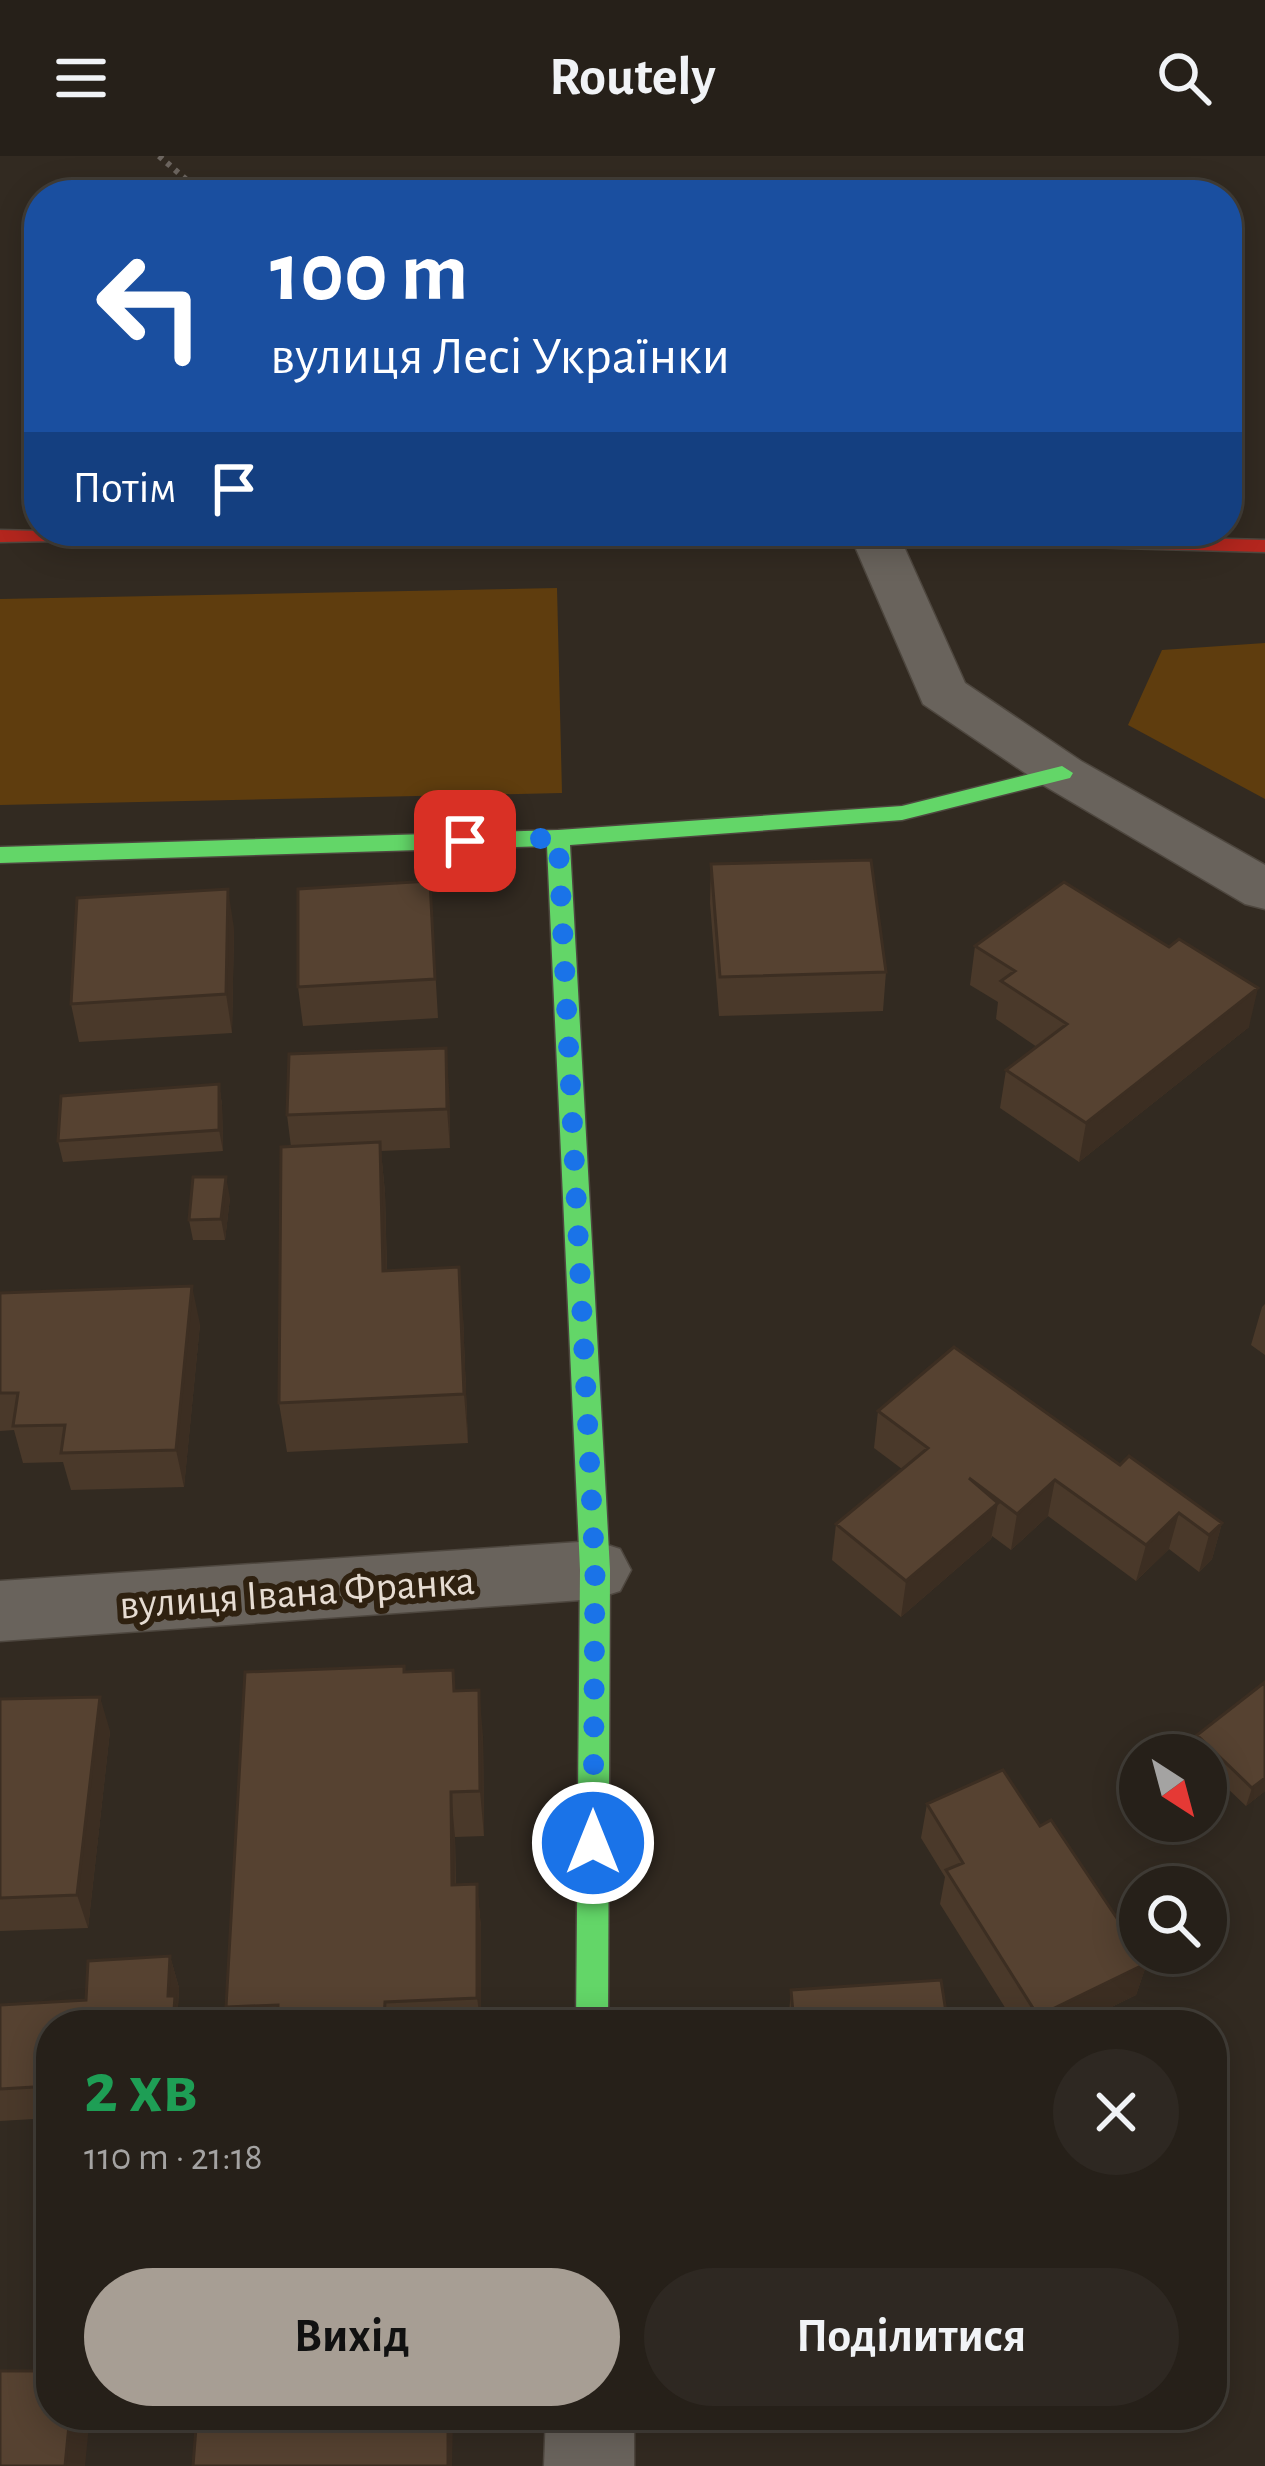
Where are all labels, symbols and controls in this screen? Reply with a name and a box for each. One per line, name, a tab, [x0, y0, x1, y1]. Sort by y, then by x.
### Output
icon: menu	[48, 45, 114, 111]
icon: search	[1151, 45, 1217, 111]
text: Routely	[549, 51, 716, 105]
icon: left	[72, 228, 228, 384]
text: 100 m	[270, 232, 468, 316]
text: вулиця Лесі Українки	[270, 330, 730, 384]
icon: arrive	[201, 456, 267, 522]
text: Потім	[72, 466, 177, 511]
pin	[414, 790, 516, 892]
icon: arrive	[432, 808, 498, 874]
street label: вулиця Івана Франка	[118, 1560, 476, 1626]
north arrow	[1119, 1734, 1227, 1842]
map controls	[1119, 1734, 1227, 1974]
position arrow	[530, 1780, 656, 1906]
button: search	[1119, 1866, 1227, 1974]
button: close	[1053, 2049, 1179, 2175]
text: 2 хв	[84, 2053, 198, 2125]
text: 110 m · 21:18	[84, 2138, 263, 2177]
button: Вихід	[84, 2268, 620, 2406]
button: Поділитися	[644, 2268, 1179, 2406]

